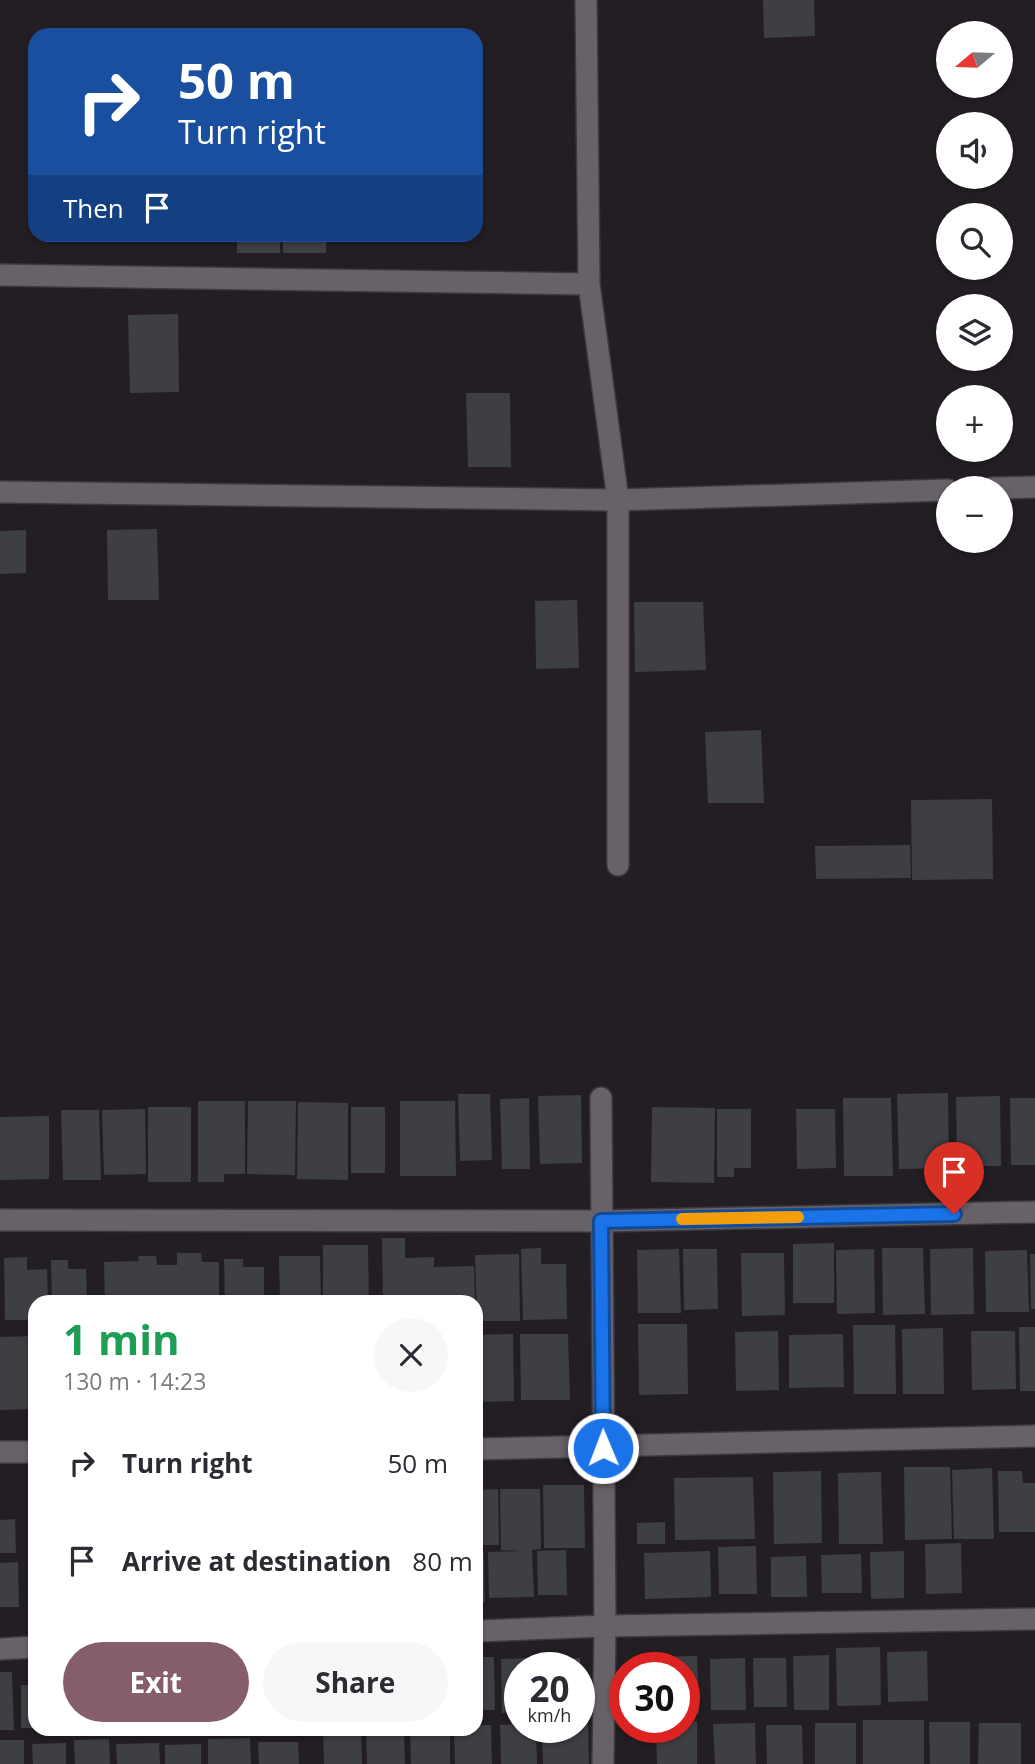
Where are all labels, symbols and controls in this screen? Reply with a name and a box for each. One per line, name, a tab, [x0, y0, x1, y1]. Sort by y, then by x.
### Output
north arrow	[936, 21, 1013, 98]
map controls	[936, 21, 1013, 553]
text: 50 m	[178, 47, 295, 113]
icon: right	[63, 56, 154, 147]
text: Turn right	[178, 110, 326, 153]
button: sound	[936, 112, 1013, 189]
icon: arrive	[138, 189, 176, 227]
text: Then	[63, 190, 124, 226]
button: search	[936, 203, 1013, 280]
button: layers	[936, 294, 1013, 371]
button: +	[936, 385, 1013, 462]
button: −	[936, 476, 1013, 553]
pin	[924, 1142, 984, 1214]
icon: arrive	[935, 1153, 973, 1191]
text: 1 min	[63, 1310, 180, 1367]
button: close	[374, 1318, 448, 1392]
text: 130 m · 14:23	[63, 1365, 206, 1397]
position arrow	[566, 1411, 640, 1485]
icon: right	[63, 1444, 101, 1482]
text: Turn right	[122, 1445, 253, 1481]
text: 50 m	[387, 1445, 448, 1481]
icon: arrive	[63, 1542, 101, 1580]
text: Arrive at destination	[122, 1543, 391, 1579]
text: 80 m	[412, 1543, 473, 1579]
button: Exit	[63, 1642, 249, 1722]
button: Share	[263, 1642, 448, 1722]
speed limit sign: 30	[609, 1652, 700, 1743]
text: 20	[529, 1665, 570, 1712]
text: km/h	[528, 1703, 571, 1727]

